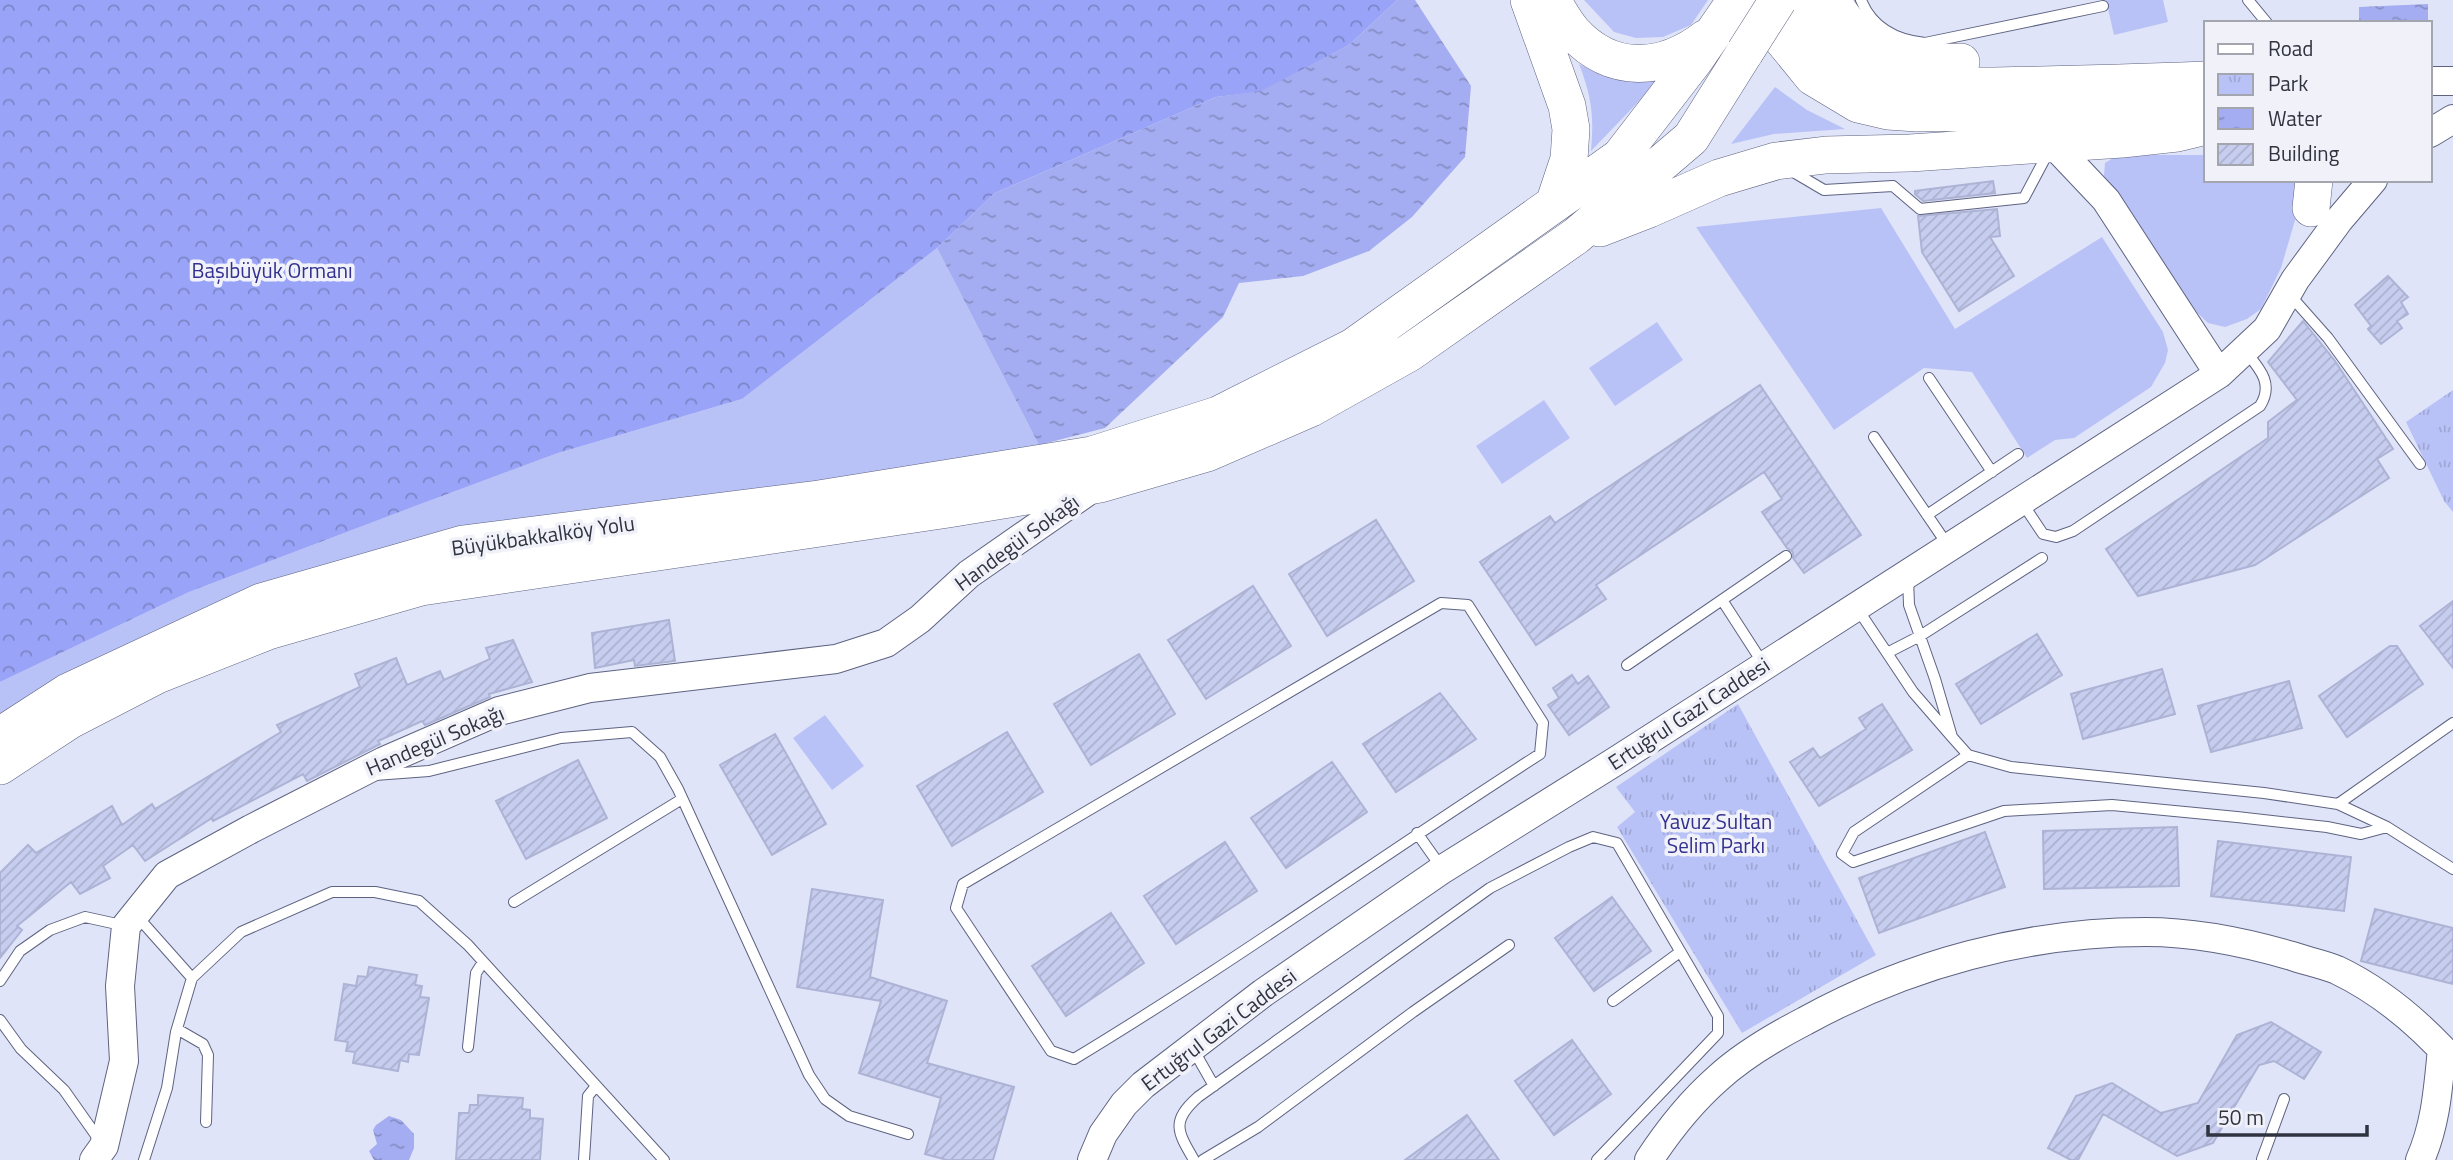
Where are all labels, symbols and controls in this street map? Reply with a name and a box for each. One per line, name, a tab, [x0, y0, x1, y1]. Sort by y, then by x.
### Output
legend	[2204, 21, 2432, 182]
text: Road	[2268, 32, 2313, 64]
text: Park	[2268, 67, 2308, 99]
text: Water	[2268, 102, 2322, 134]
text: Building	[2268, 137, 2340, 169]
park label: Başıbüyük Ormanı	[191, 254, 353, 286]
street label: Handegül Sokağı	[947, 486, 1085, 598]
street label: Büyükbakkalköy Yolu	[449, 506, 637, 564]
street label: Ertuğrul Gazi Caddesi	[1601, 649, 1776, 778]
street label: Handegül Sokağı	[360, 697, 509, 784]
park label: Yavuz Sultan Selim Parkı	[1660, 805, 1772, 861]
street label: Ertuğrul Gazi Caddesi	[1134, 960, 1303, 1098]
scale bar	[2208, 1094, 2367, 1138]
text: 50 m	[2218, 1101, 2264, 1133]

